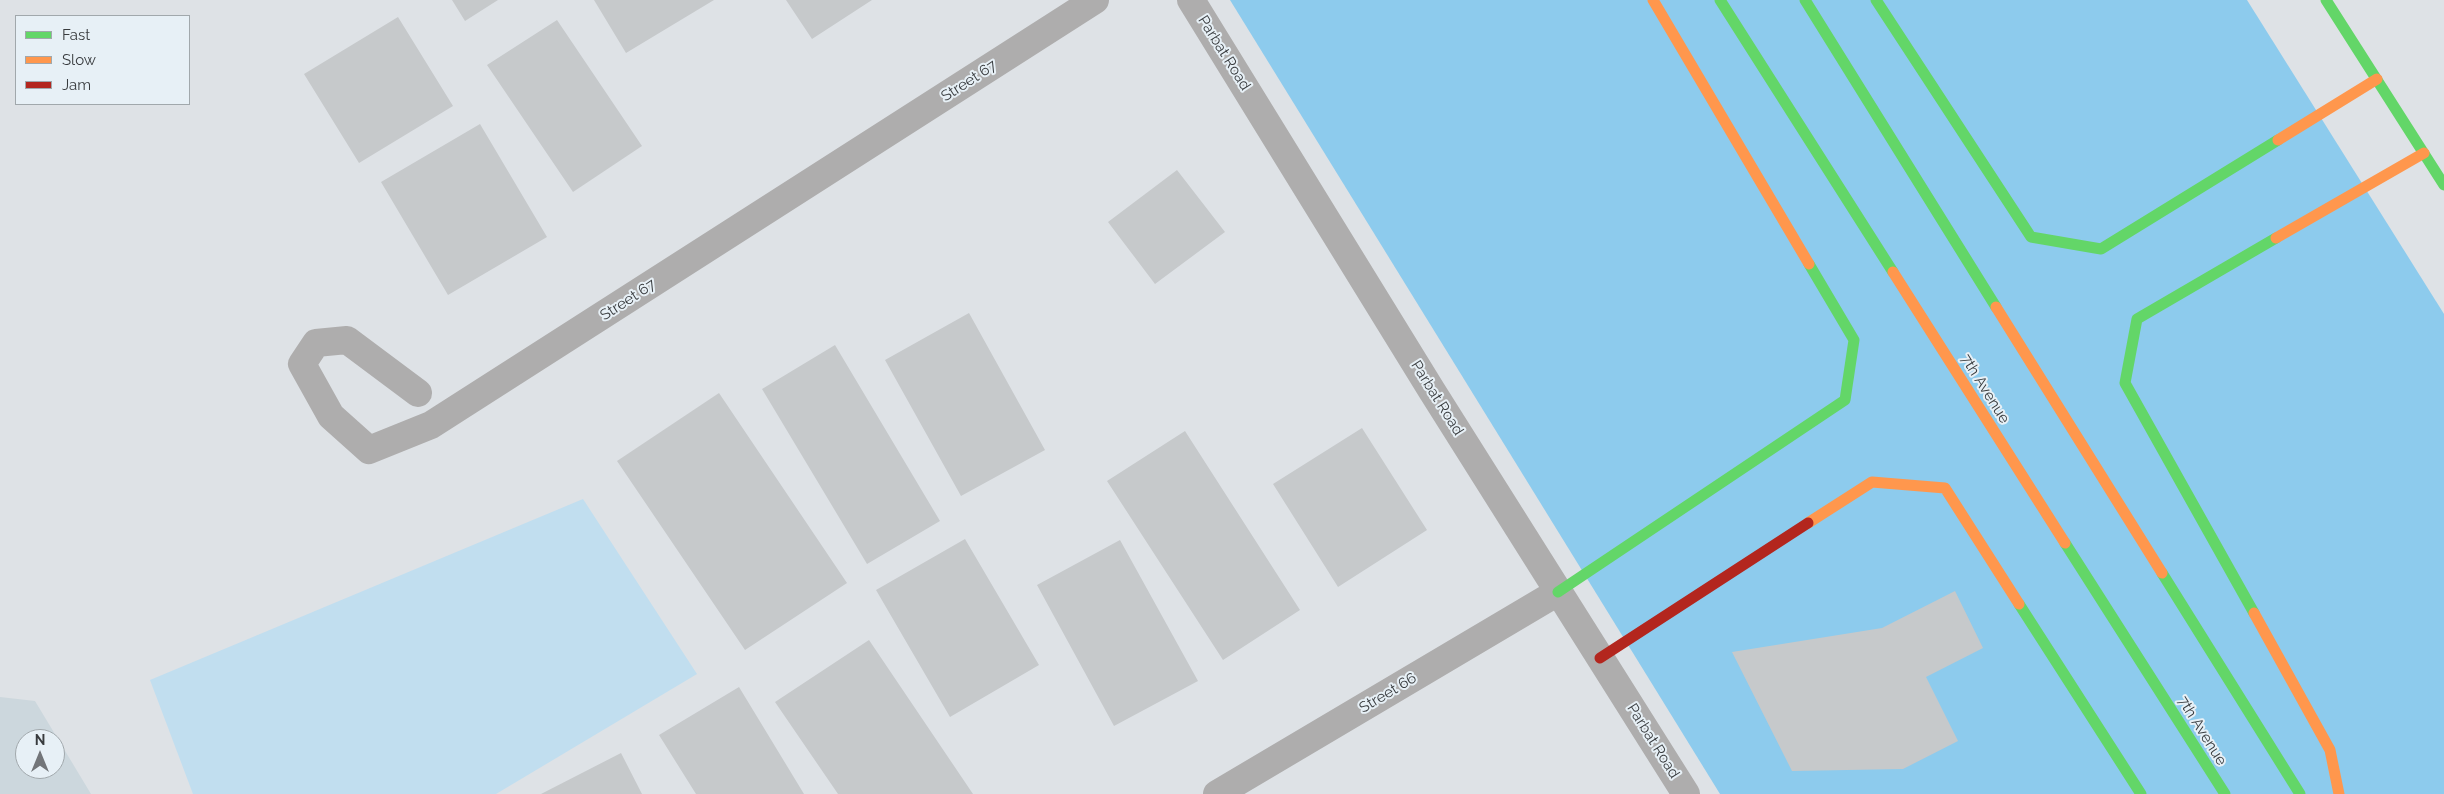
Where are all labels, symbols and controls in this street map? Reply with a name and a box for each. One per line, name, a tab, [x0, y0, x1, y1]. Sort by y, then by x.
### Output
street label: Parbat Road	[1194, 12, 1254, 94]
legend	[15, 15, 190, 105]
text: Fast	[62, 26, 90, 44]
text: Slow	[62, 51, 96, 69]
street label: Street 67	[938, 56, 1000, 106]
text: Jam	[62, 76, 91, 94]
street label: Street 67	[597, 275, 659, 325]
street label: 7th Avenue	[1957, 351, 2013, 427]
street label: Parbat Road	[1407, 357, 1467, 439]
street label: Street 66	[1356, 669, 1420, 717]
street label: 7th Avenue	[2174, 693, 2230, 769]
street label: Parbat Road	[1623, 700, 1683, 782]
north arrow	[15, 729, 65, 779]
text: N	[35, 732, 45, 748]

